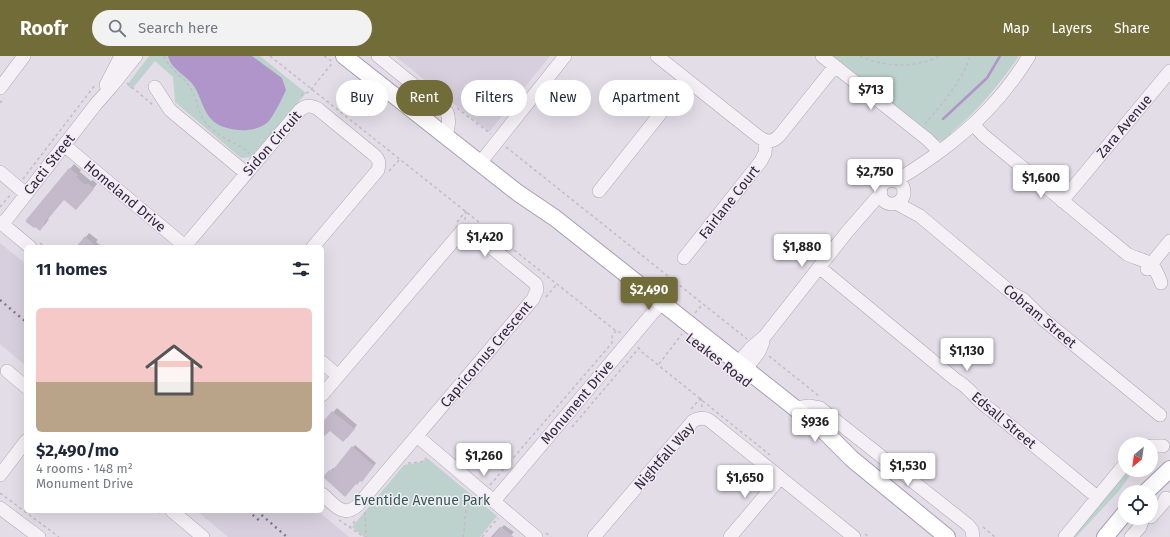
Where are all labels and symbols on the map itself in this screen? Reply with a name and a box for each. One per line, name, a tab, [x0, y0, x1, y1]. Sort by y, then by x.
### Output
pin: $713	[847, 77, 895, 111]
street label: Zara Avenue	[1093, 91, 1156, 161]
street label: Sidon Circuit	[240, 107, 306, 179]
street label: Cacti Street	[20, 130, 79, 198]
street label: Homeland Drive	[80, 157, 169, 236]
pin: $2,750	[842, 159, 908, 193]
street label: Fairlane Court	[695, 161, 764, 242]
pin: $1,600	[1008, 165, 1074, 199]
pin: $1,420	[452, 224, 518, 258]
pin: $1,880	[769, 234, 835, 268]
pin: $2,490	[616, 277, 682, 311]
street label: Cobram Street	[1000, 281, 1080, 353]
street label: Capricornus Crescent	[437, 297, 536, 411]
street label: Leakes Road	[682, 329, 755, 391]
pin: $1,130	[934, 338, 1000, 372]
street label: Monument Drive	[537, 357, 618, 448]
street label: Edsall Street	[968, 388, 1040, 453]
pin: $936	[791, 409, 839, 443]
street label: Nightfall Way	[631, 419, 698, 493]
north arrow	[1118, 437, 1158, 477]
pin: $1,260	[451, 443, 517, 477]
pin: $1,530	[875, 453, 941, 487]
pin: $1,650	[712, 465, 778, 499]
park label: Eventide Avenue Park	[354, 492, 491, 509]

